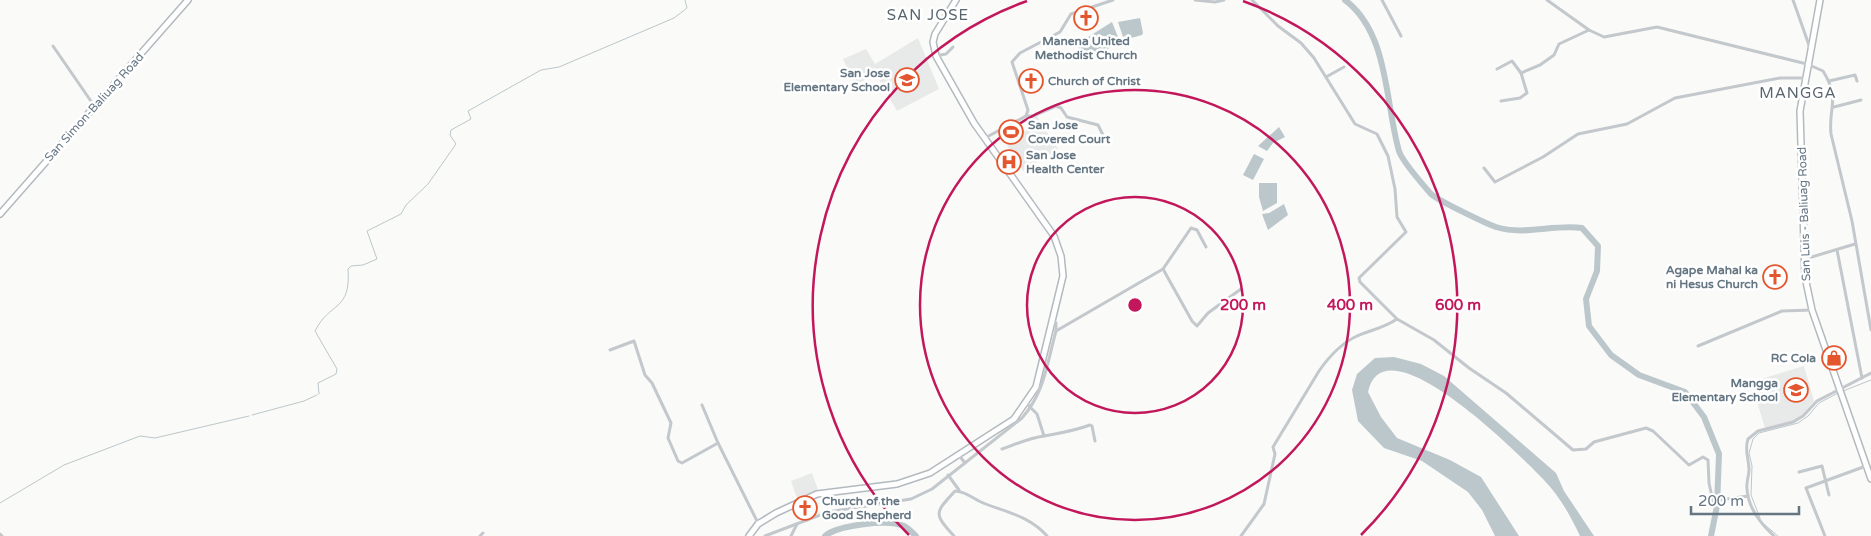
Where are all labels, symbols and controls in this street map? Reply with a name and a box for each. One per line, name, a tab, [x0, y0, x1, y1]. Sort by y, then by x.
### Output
church icon: Manena United Methodist Church	[1073, 5, 1099, 31]
district label: SAN JOSE	[887, 6, 969, 24]
place label: Manena United Methodist Church	[1035, 34, 1137, 62]
street label: San Simon-Baliuag Road	[42, 50, 146, 164]
place label: San Jose Elementary School	[783, 66, 890, 95]
school or university icon: San Jose Elementary School	[894, 67, 920, 93]
church icon: Church of Christ	[1018, 68, 1044, 94]
place label: Church of Christ	[1048, 74, 1141, 88]
district label: MANGGA	[1759, 84, 1837, 102]
place label: San Jose Covered Court	[1028, 118, 1111, 146]
sports icon: San Jose Covered Court	[998, 119, 1024, 145]
street label: San Luis - Baliuag Road	[1795, 146, 1813, 282]
place label: San Jose Health Center	[1026, 148, 1105, 176]
hospital icon: San Jose Health Center	[996, 149, 1022, 175]
place label: Agape Mahal ka ni Hesus Church	[1666, 263, 1758, 291]
church icon: Agape Mahal ka ni Hesus Church	[1762, 264, 1788, 290]
centre of rings	[1126, 296, 1144, 314]
text: 200 m	[1220, 296, 1266, 314]
text: 400 m	[1327, 296, 1373, 314]
text: 600 m	[1435, 296, 1481, 314]
shop icon: RC Cola	[1821, 345, 1847, 371]
place label: RC Cola	[1771, 351, 1816, 365]
place label: Mangga Elementary School	[1671, 376, 1778, 405]
school or university icon: Mangga Elementary School	[1783, 377, 1809, 403]
scale bar	[1691, 484, 1798, 516]
text: 200 m	[1698, 492, 1744, 510]
place label: Church of the Good Shepherd	[822, 494, 911, 523]
church icon: Church of the Good Shepherd	[792, 495, 818, 521]

